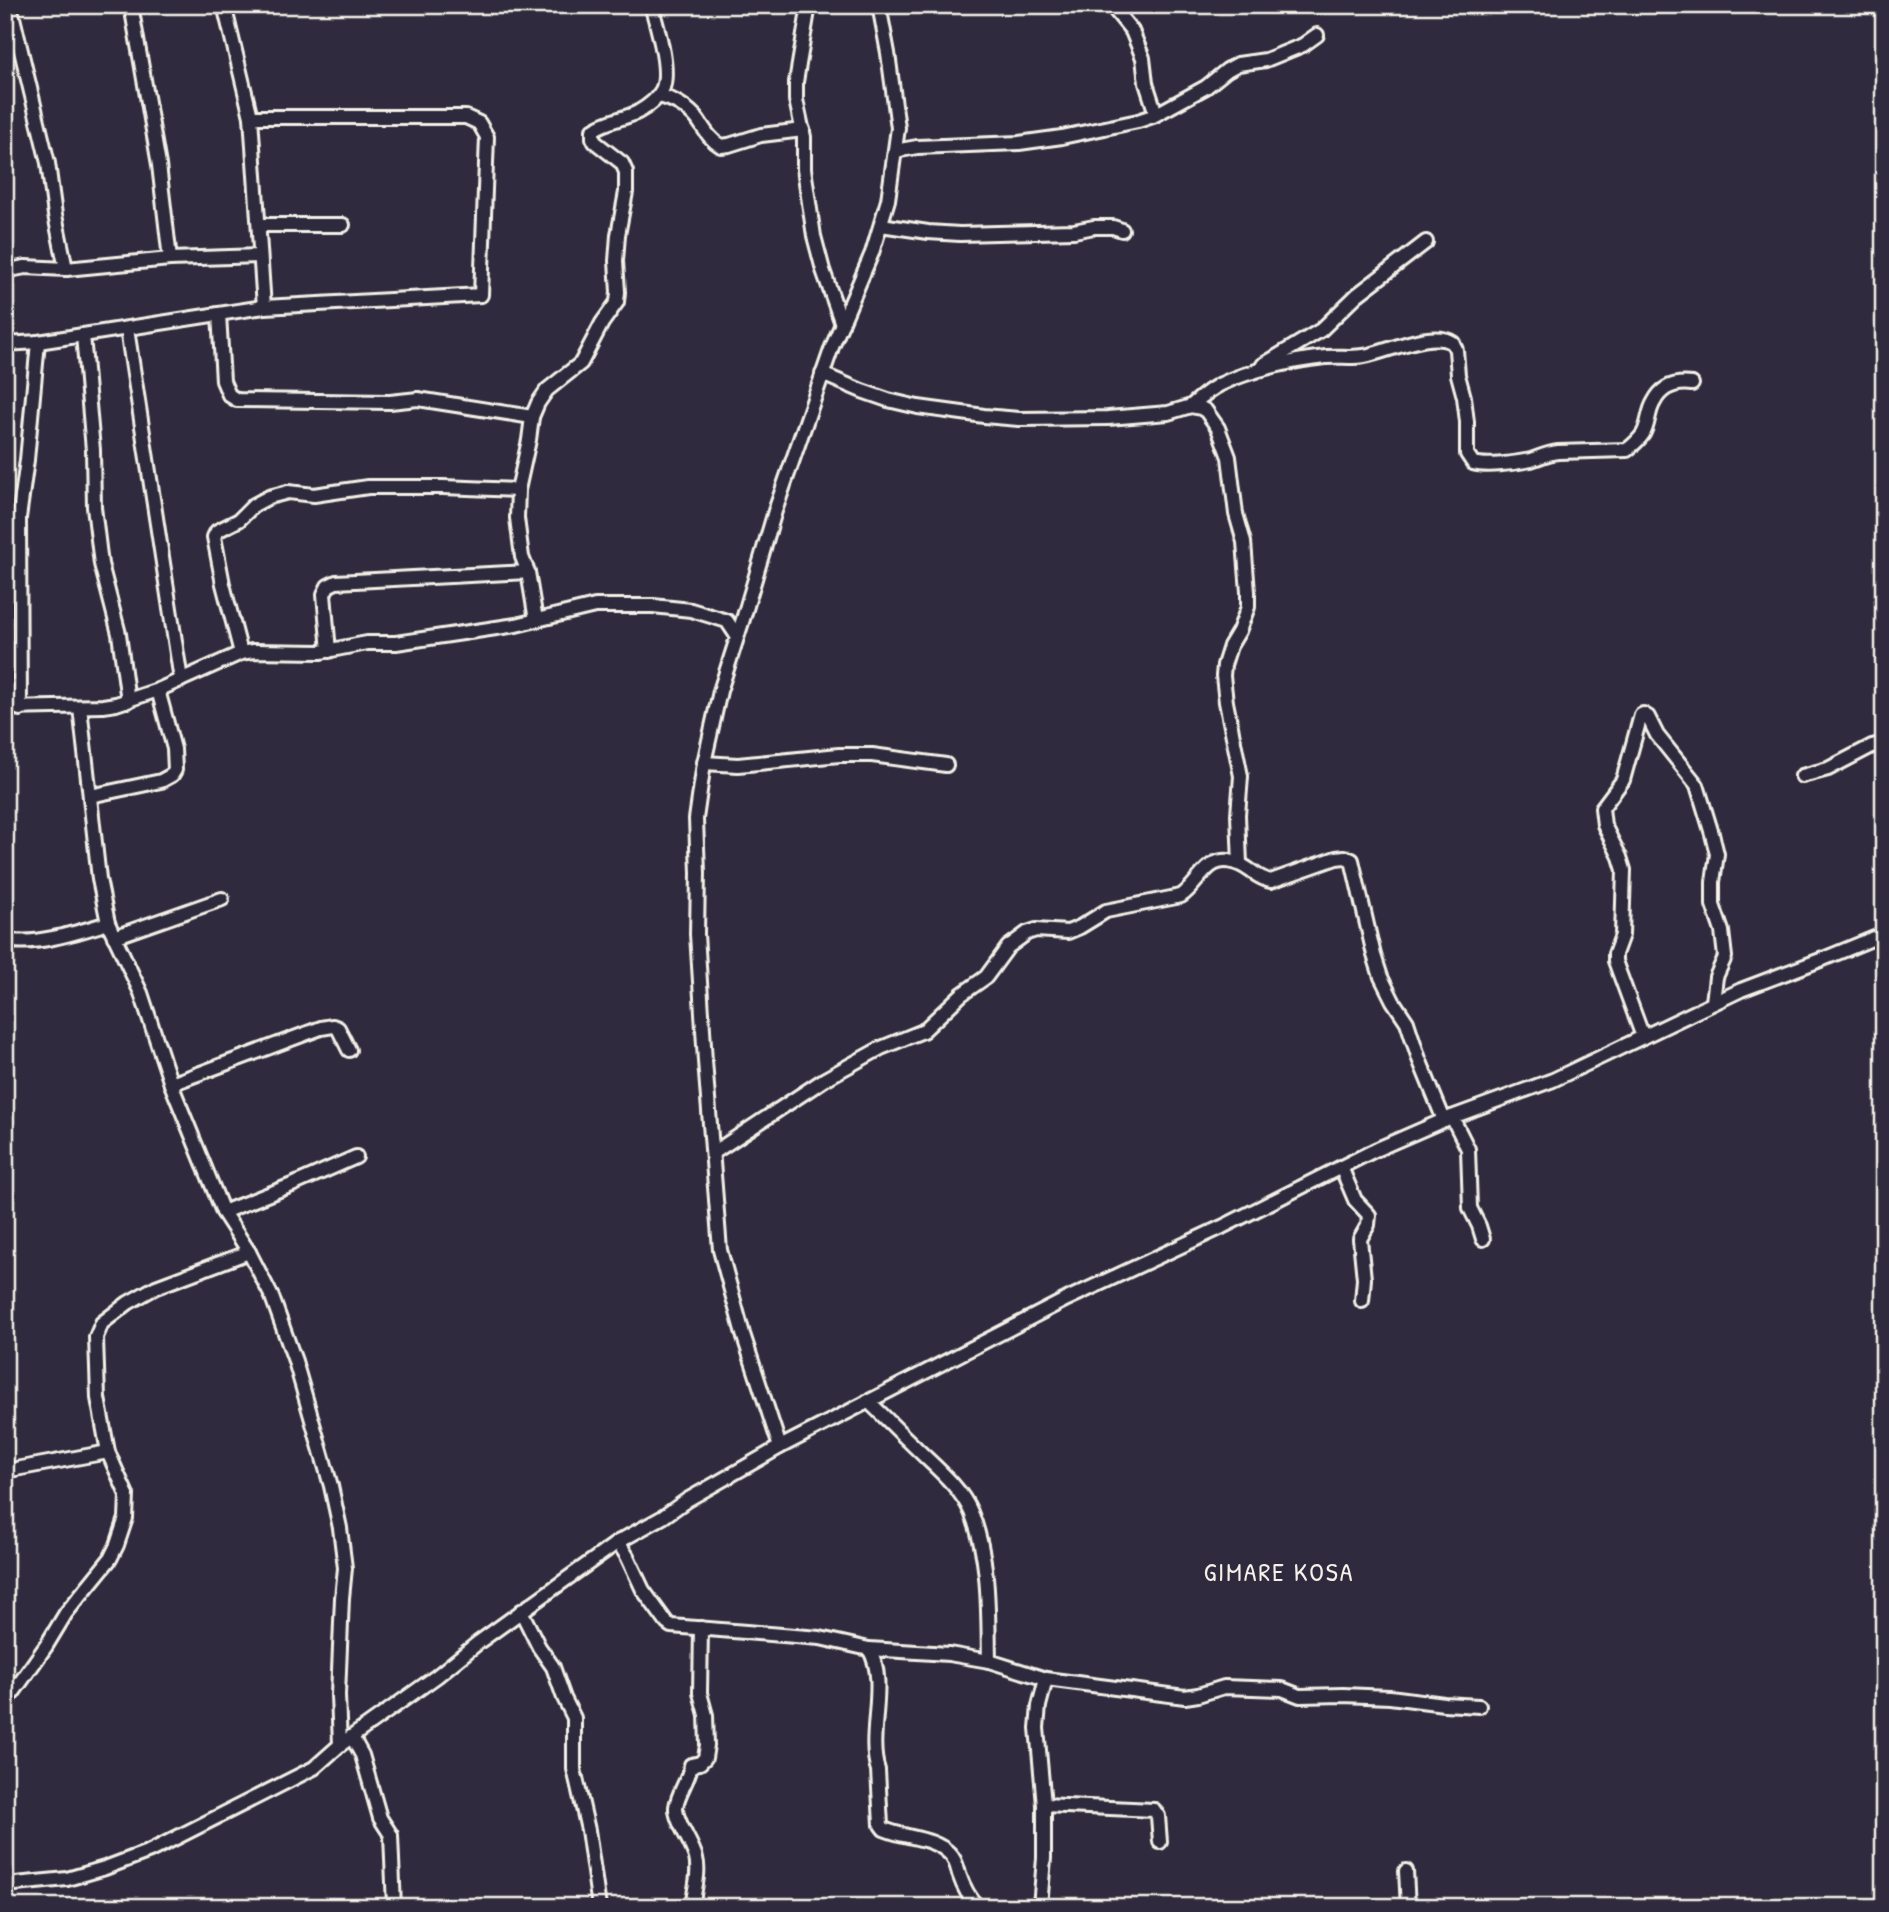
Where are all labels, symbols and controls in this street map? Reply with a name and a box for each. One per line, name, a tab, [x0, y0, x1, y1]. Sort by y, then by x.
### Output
district label: GIMARE KOSA	[1204, 1554, 1354, 1589]

